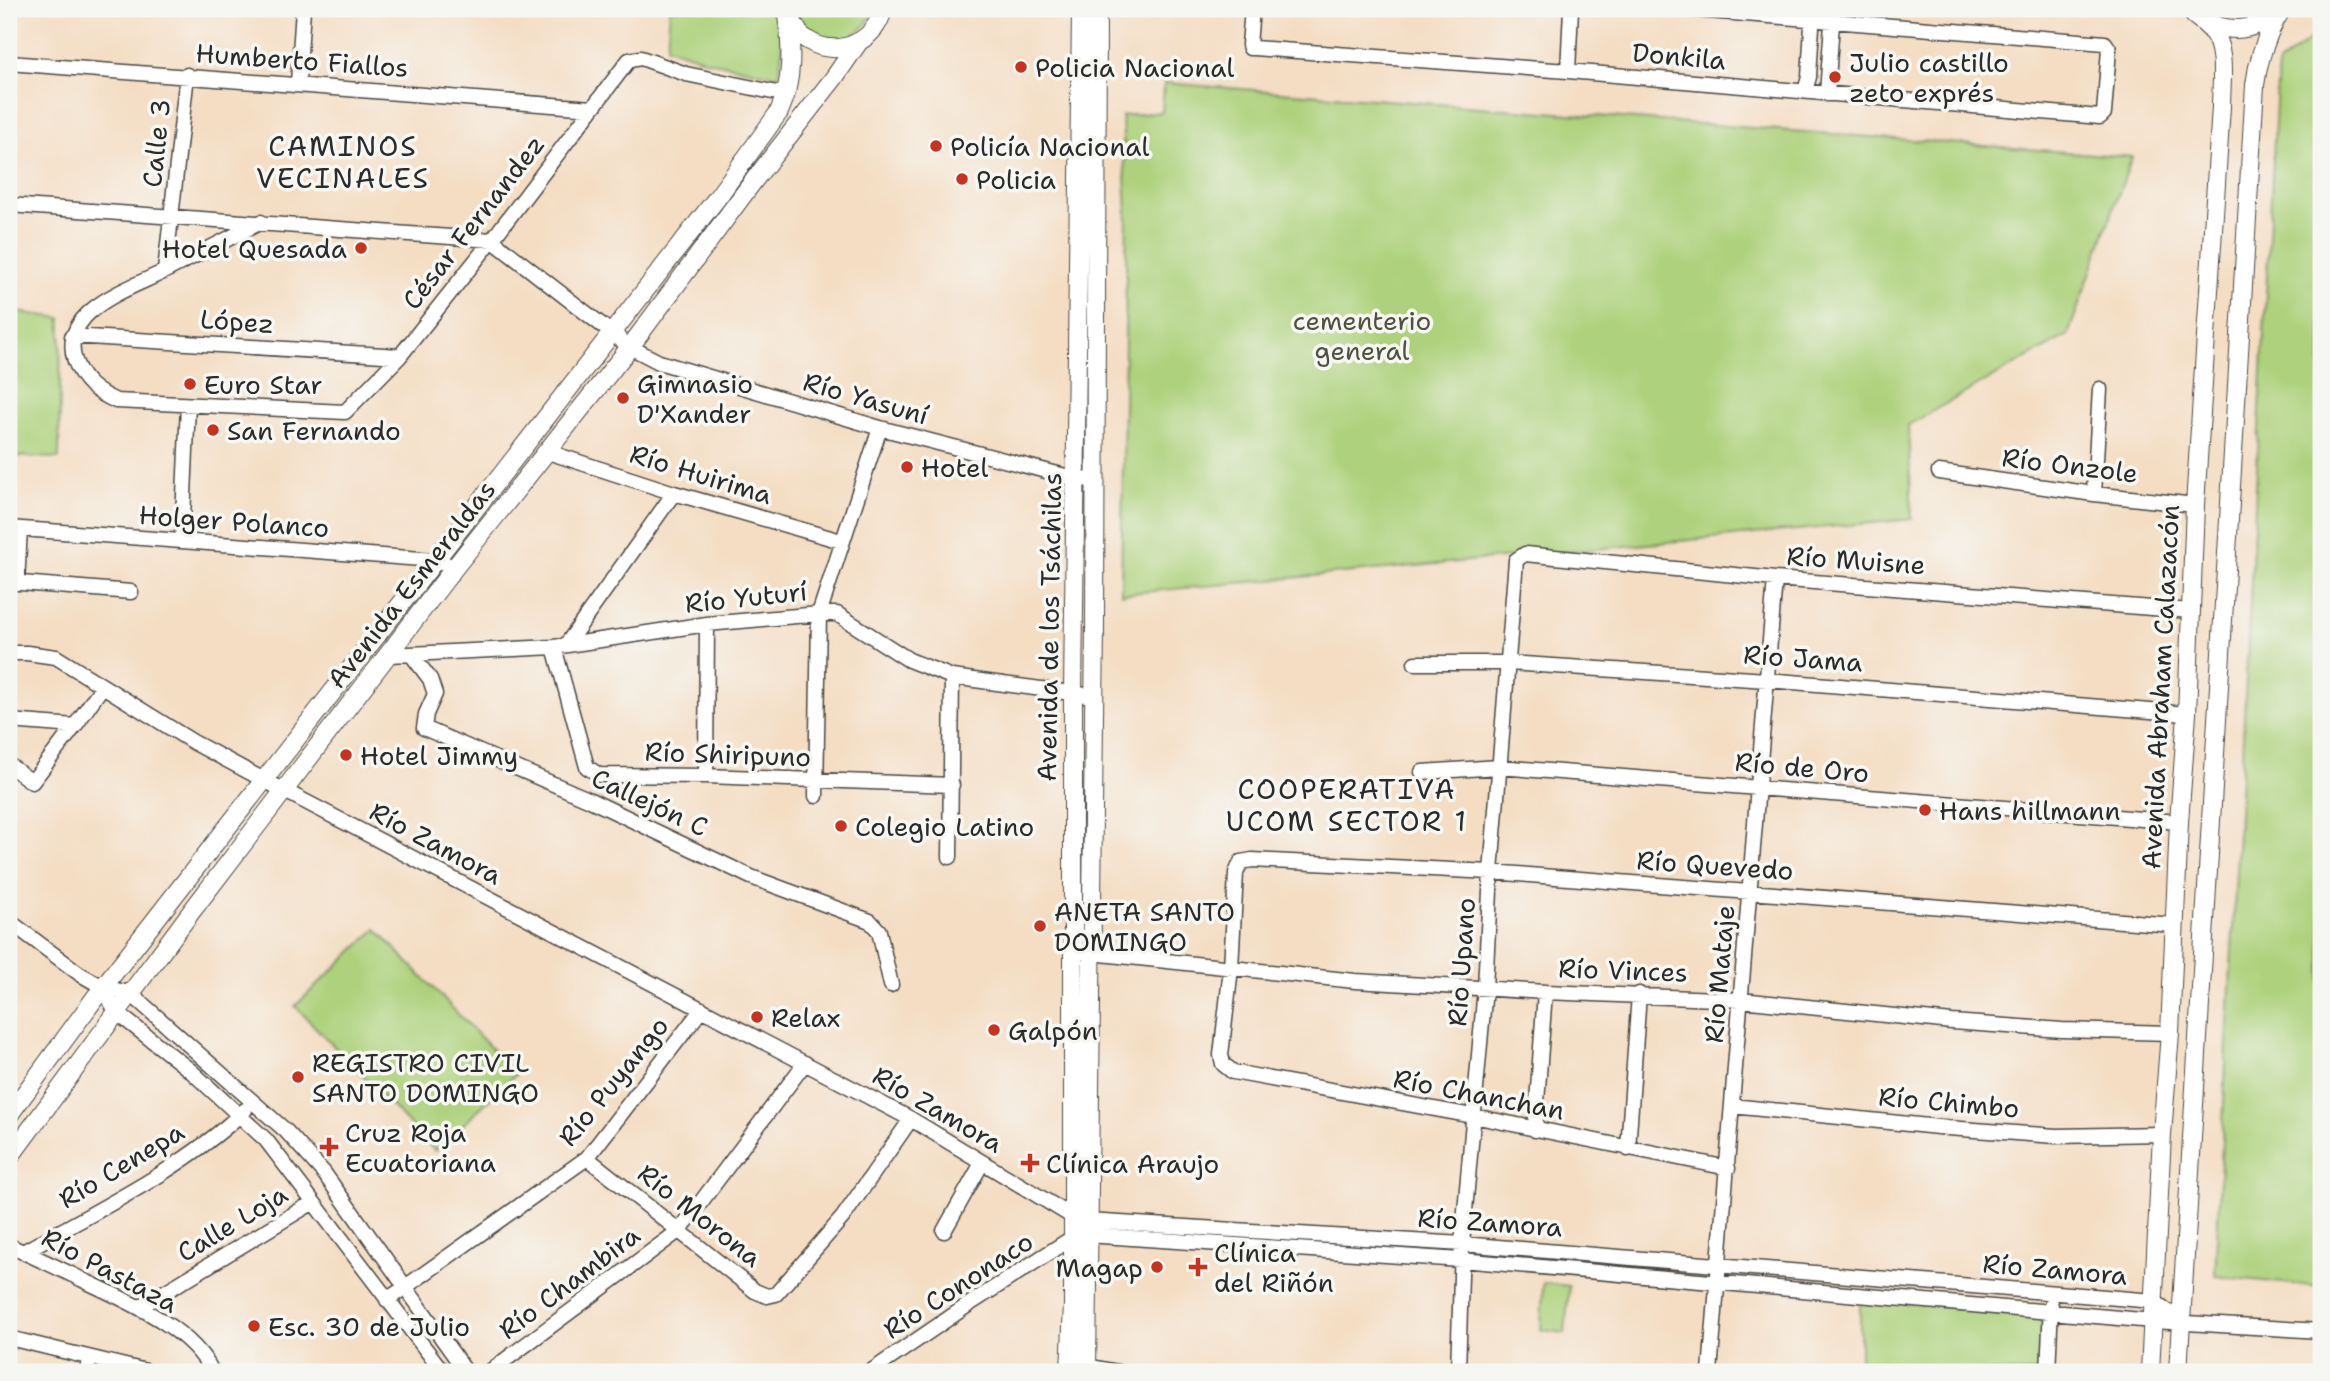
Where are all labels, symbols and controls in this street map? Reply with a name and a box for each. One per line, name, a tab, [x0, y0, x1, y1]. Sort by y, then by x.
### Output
street label: Donkila	[1631, 34, 1727, 78]
street label: Humberto Fiallos	[194, 35, 410, 85]
place label: Julio castillo zeto exprés	[1849, 45, 2009, 110]
place label: Policia Nacional	[1035, 50, 1234, 85]
marker: Policia Nacional	[1013, 59, 1029, 75]
marker: Julio castillo zeto exprés	[1827, 69, 1843, 85]
street label: Calle 3	[134, 97, 178, 189]
district label: CAMINOS VECINALES	[256, 127, 430, 197]
street label: César Fernandez	[394, 128, 552, 316]
place label: Policía Nacional	[950, 129, 1149, 164]
marker: Policía Nacional	[928, 138, 944, 154]
place label: Policia	[976, 162, 1056, 197]
marker: Policia	[954, 171, 970, 187]
place label: Hotel Quesada	[162, 231, 347, 266]
marker: Hotel Quesada	[353, 240, 369, 256]
street label: López	[199, 301, 275, 341]
park label: cementerio general	[1293, 303, 1431, 368]
street label: Río Yasuní	[799, 363, 933, 433]
place label: Gimnasio D'Xander	[637, 366, 753, 431]
place label: Euro Star	[204, 367, 323, 402]
marker: Euro Star	[182, 376, 198, 392]
marker: Gimnasio D'Xander	[615, 390, 631, 406]
place label: San Fernando	[227, 413, 401, 448]
marker: San Fernando	[205, 422, 221, 438]
street label: Río Huirima	[626, 436, 776, 512]
street label: Río Onzole	[2000, 439, 2140, 491]
place label: Hotel	[921, 450, 989, 485]
marker: Hotel	[899, 459, 915, 475]
street label: Avenida de los Tsáchilas	[1029, 472, 1069, 782]
street label: Avenida Esmeraldas	[319, 473, 503, 695]
street label: Holger Polanco	[138, 497, 330, 545]
street label: Avenida Abraham Calazacón	[2133, 504, 2187, 870]
street label: Río Muisne	[1786, 538, 1926, 582]
street label: Río Yuturí	[683, 573, 809, 621]
street label: Río Jama	[1742, 636, 1864, 680]
street label: Río Shiripuno	[644, 734, 812, 774]
place label: Hotel Jimmy	[360, 738, 518, 773]
street label: Río de Oro	[1734, 744, 1870, 790]
marker: Hotel Jimmy	[338, 747, 354, 763]
street label: Callejón C	[586, 760, 714, 844]
district label: COOPERATIVA UCOM SECTOR 1	[1226, 770, 1468, 840]
street label: Río Zamora	[364, 793, 508, 893]
place label: Hans hillmann	[1939, 793, 2120, 828]
marker: Hans hillmann	[1917, 802, 1933, 818]
place label: Colegio Latino	[855, 809, 1034, 844]
marker: Colegio Latino	[833, 818, 849, 834]
street label: Río Quevedo	[1635, 842, 1795, 888]
place label: ANETA SANTO DOMINGO	[1054, 894, 1235, 959]
street label: Río Upano	[1439, 896, 1483, 1028]
street label: Río Mataje	[1696, 904, 1742, 1044]
marker: ANETA SANTO DOMINGO	[1032, 918, 1048, 934]
street label: Río Vinces	[1558, 950, 1688, 990]
place label: Relax	[771, 1000, 840, 1035]
street label: Río Puyango	[550, 1009, 676, 1153]
marker: Relax	[749, 1009, 765, 1025]
place label: Galpón	[1008, 1013, 1098, 1048]
marker: Galpón	[986, 1022, 1002, 1038]
place label: REGISTRO CIVIL SANTO DOMINGO	[312, 1045, 539, 1110]
street label: Río Zamora	[866, 1058, 1010, 1160]
street label: Río Chanchan	[1391, 1060, 1567, 1128]
marker: REGISTRO CIVIL SANTO DOMINGO	[290, 1069, 306, 1085]
street label: Río Chimbo	[1877, 1078, 2021, 1126]
street label: Río Cenepa	[52, 1114, 190, 1216]
place label: Cruz Roja Ecuatoriana	[345, 1115, 496, 1180]
marker: Cruz Roja Ecuatoriana	[319, 1137, 339, 1157]
place label: Clínica Araujo	[1046, 1146, 1219, 1181]
marker: Clínica Araujo	[1020, 1153, 1040, 1173]
street label: Río Morona	[631, 1156, 769, 1274]
street label: Calle Loja	[170, 1176, 294, 1270]
street label: Río Zamora	[1416, 1199, 1564, 1245]
street label: Río Chambira	[491, 1217, 647, 1347]
street label: Río Pastaza	[36, 1219, 184, 1321]
street label: Río Cononaco	[876, 1223, 1040, 1347]
place label: Clínica del Riñón	[1214, 1235, 1334, 1300]
street label: Río Zamora	[1981, 1245, 2129, 1293]
place label: Magap	[1056, 1250, 1143, 1285]
marker: Clínica del Riñón	[1188, 1257, 1208, 1277]
marker: Magap	[1149, 1259, 1165, 1275]
place label: Esc. 30 de Julio	[268, 1309, 470, 1344]
marker: Esc. 30 de Julio	[246, 1318, 262, 1334]

